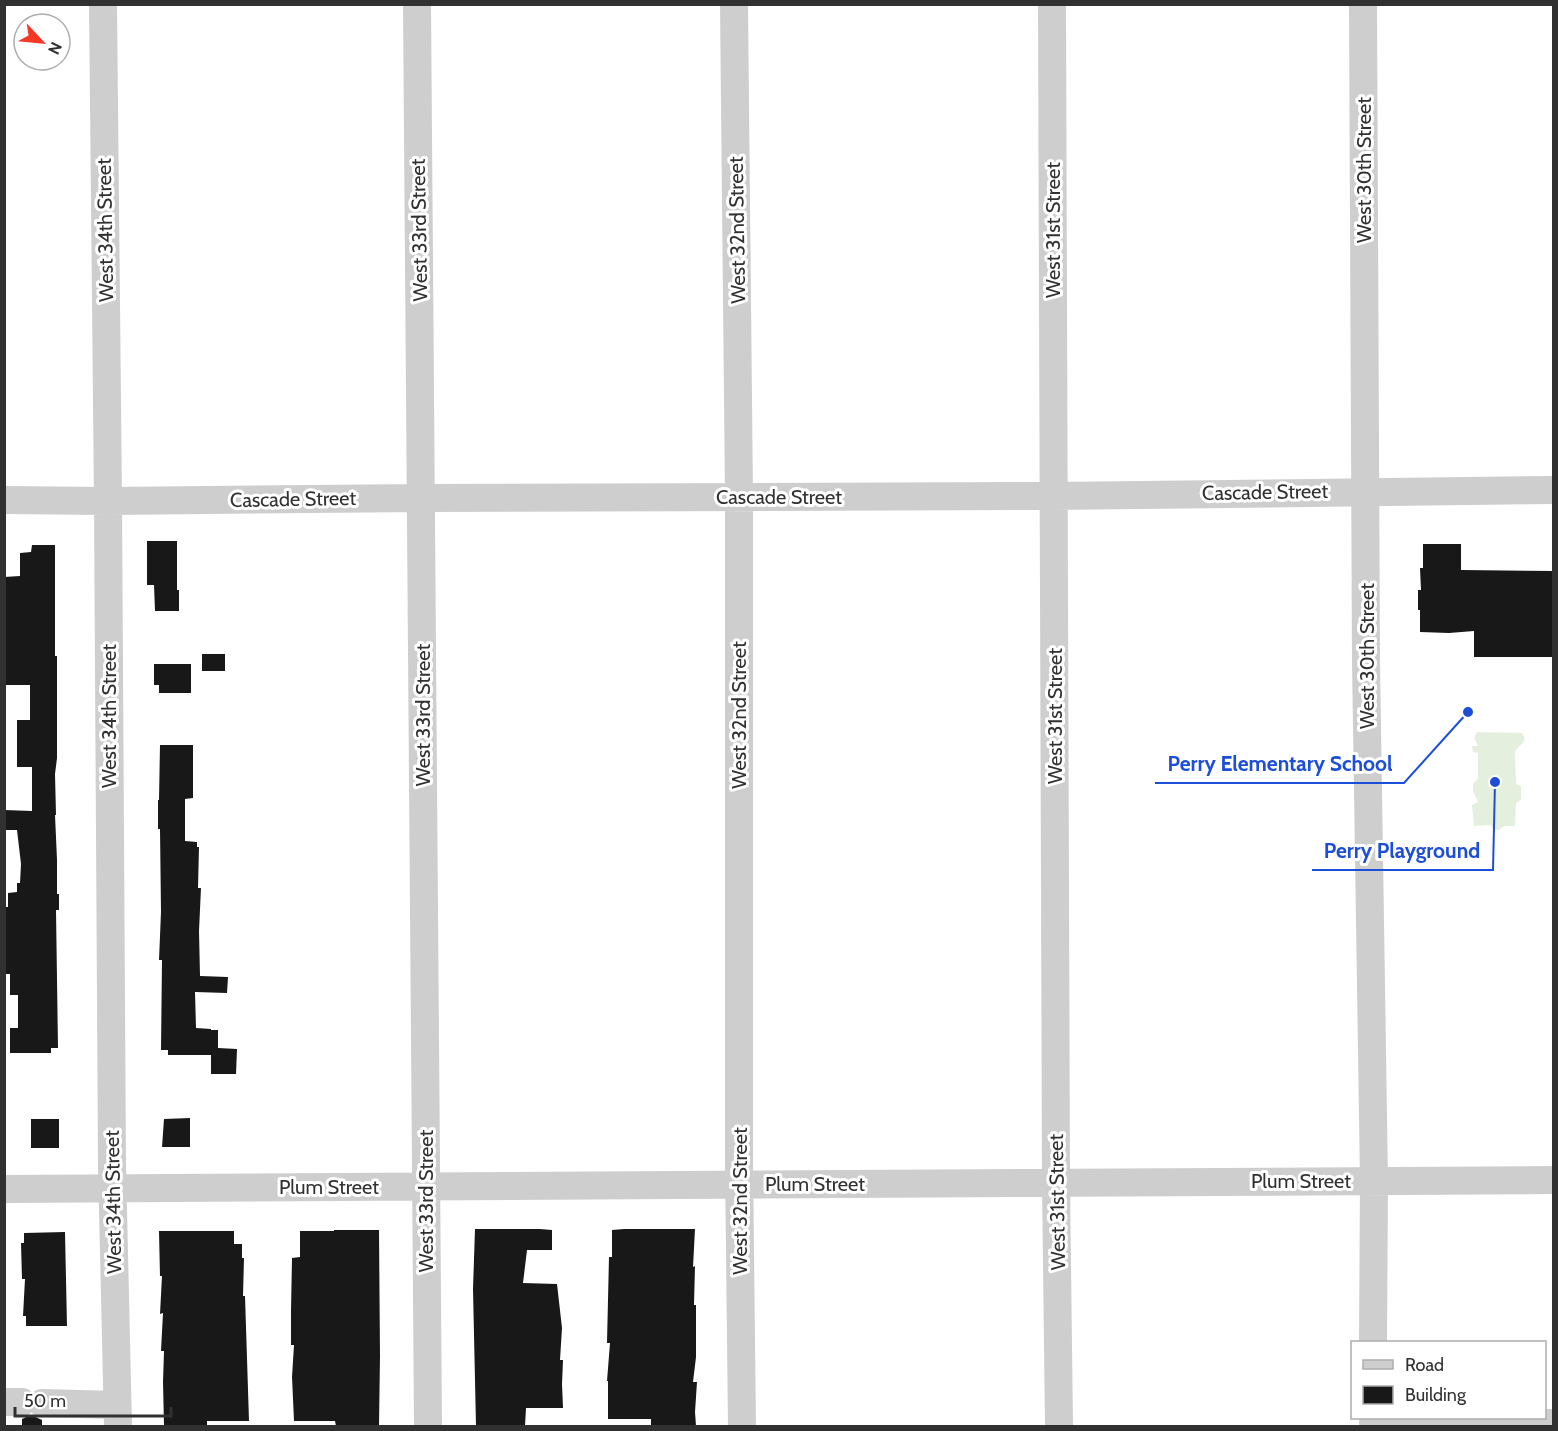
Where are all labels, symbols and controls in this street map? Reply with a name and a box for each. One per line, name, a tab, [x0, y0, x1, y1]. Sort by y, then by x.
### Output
north arrow	[12, 12, 72, 72]
text: N	[44, 39, 66, 58]
street label: West 30th Street	[1352, 97, 1376, 243]
street label: West 32nd Street	[724, 156, 750, 304]
street label: West 34th Street	[92, 158, 118, 302]
street label: West 33rd Street	[406, 158, 432, 302]
street label: West 31st Street	[1041, 162, 1065, 298]
street label: Cascade Street	[1202, 479, 1329, 505]
street label: Cascade Street	[716, 485, 842, 509]
street label: Cascade Street	[230, 486, 357, 512]
street label: West 30th Street	[1355, 583, 1379, 729]
street label: West 32nd Street	[727, 641, 751, 789]
street label: West 33rd Street	[411, 643, 435, 786]
street label: West 34th Street	[97, 644, 121, 788]
street label: West 31st Street	[1043, 648, 1067, 784]
callout: Perry Elementary School	[1155, 744, 1404, 783]
text: Perry Elementary School	[1167, 751, 1393, 776]
callout: Perry Playground	[1312, 831, 1493, 870]
text: Perry Playground	[1324, 838, 1480, 863]
street label: West 32nd Street	[728, 1127, 752, 1275]
street label: West 33rd Street	[414, 1129, 438, 1272]
street label: West 34th Street	[100, 1130, 126, 1274]
street label: West 31st Street	[1044, 1133, 1070, 1270]
street label: Plum Street	[1251, 1169, 1351, 1193]
street label: Plum Street	[765, 1172, 865, 1196]
street label: Plum Street	[279, 1175, 379, 1199]
legend	[1351, 1341, 1546, 1419]
text: Road	[1405, 1354, 1444, 1376]
scale bar	[15, 1380, 171, 1418]
text: Building	[1405, 1384, 1467, 1406]
text: 50 m	[24, 1390, 66, 1412]

